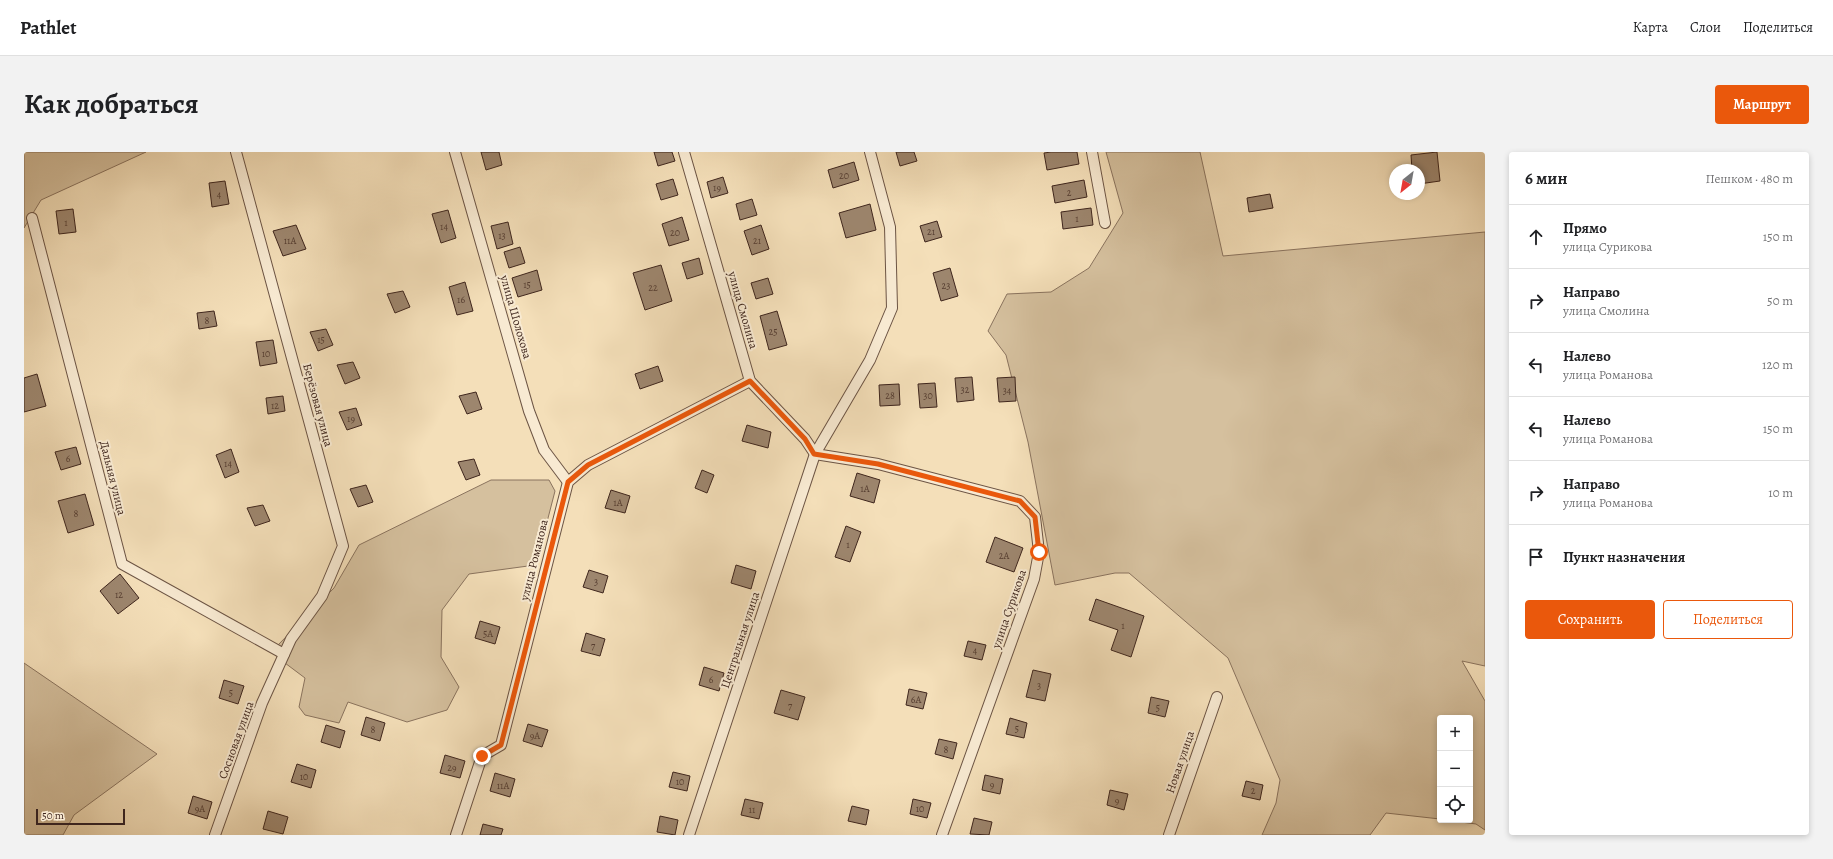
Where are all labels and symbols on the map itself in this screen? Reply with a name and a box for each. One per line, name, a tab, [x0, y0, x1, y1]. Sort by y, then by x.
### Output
north arrow	[1389, 164, 1425, 200]
house number: 20	[839, 169, 849, 182]
house number: 19	[713, 181, 721, 194]
house number: 2	[1067, 186, 1072, 199]
house number: 4	[217, 188, 222, 201]
house number: 1	[1075, 212, 1079, 225]
house number: 1	[64, 216, 68, 229]
house number: 14	[440, 220, 448, 233]
house number: 21	[927, 225, 936, 238]
house number: 20	[670, 226, 680, 239]
house number: 13	[498, 229, 506, 242]
house number: 11А	[284, 234, 296, 247]
house number: 21	[753, 234, 762, 247]
street label: улица Смолина	[724, 268, 762, 351]
street label: улица Шолохова	[496, 272, 536, 361]
house number: 15	[523, 278, 531, 291]
house number: 23	[942, 279, 950, 292]
house number: 22	[648, 281, 658, 294]
house number: 16	[457, 293, 465, 306]
house number: 8	[205, 314, 210, 327]
house number: 25	[768, 325, 778, 338]
house number: 15	[317, 333, 325, 346]
house number: 10	[262, 347, 270, 360]
street label: Берёзовая улица	[299, 362, 337, 449]
house number: 32	[961, 383, 970, 396]
house number: 34	[1003, 384, 1012, 397]
house number: 28	[885, 389, 895, 402]
house number: 30	[923, 389, 933, 402]
house number: 12	[271, 399, 279, 412]
house number: 19	[347, 412, 355, 425]
street label: Дальняя улица	[96, 439, 130, 517]
house number: 6	[66, 452, 71, 465]
house number: 14	[224, 457, 232, 470]
house number: 1А	[860, 482, 870, 495]
house number: 1А	[613, 496, 623, 509]
house number: 8	[74, 507, 79, 520]
street label: улица Романова	[516, 517, 552, 603]
house number: 1	[846, 538, 850, 551]
route start	[1030, 543, 1048, 561]
house number: 2А	[999, 549, 1009, 562]
street label: улица Сурикова	[988, 567, 1030, 652]
house number: 3	[594, 575, 598, 588]
house number: 12	[115, 588, 123, 601]
street label: Центральная улица	[717, 589, 763, 690]
house number: 1	[1121, 619, 1125, 632]
house number: 5А	[483, 627, 493, 640]
house number: 7	[591, 639, 596, 652]
house number: 4	[973, 644, 978, 657]
house number: 6	[709, 673, 714, 686]
house number: 3	[1037, 679, 1041, 692]
house number: 5	[229, 686, 233, 699]
house number: 6А	[911, 693, 921, 706]
street label: Сосновая улица	[215, 698, 258, 781]
house number: 7	[788, 699, 793, 712]
house number: 5	[1156, 701, 1160, 714]
house number: 5	[1015, 722, 1019, 735]
house number: 8	[371, 723, 376, 736]
street label: Новая улица	[1162, 728, 1198, 795]
house number: 9А	[530, 729, 540, 742]
house number: 8	[944, 743, 949, 756]
route end	[473, 747, 491, 765]
house number: 29	[447, 761, 457, 774]
house number: 10	[300, 770, 308, 783]
house number: 10	[676, 775, 684, 788]
house number: 9	[990, 778, 995, 791]
house number: 11А	[497, 779, 509, 792]
house number: 2	[1251, 784, 1256, 797]
house number: 9	[1115, 794, 1120, 807]
house number: 9А	[195, 802, 205, 815]
house number: 10	[916, 802, 924, 815]
house number: 11	[749, 803, 756, 816]
scale bar	[36, 807, 125, 826]

